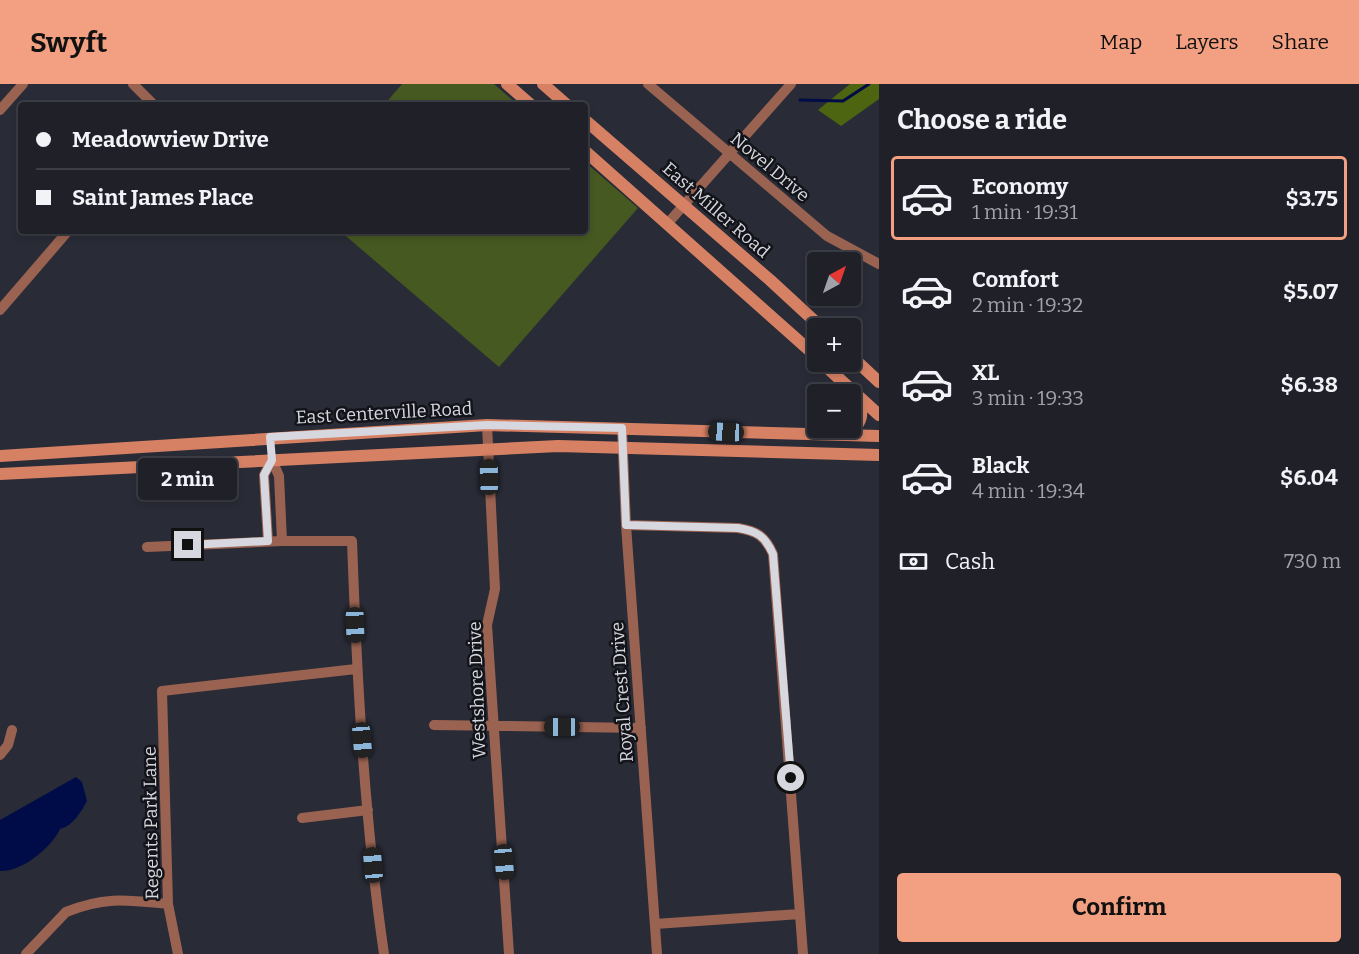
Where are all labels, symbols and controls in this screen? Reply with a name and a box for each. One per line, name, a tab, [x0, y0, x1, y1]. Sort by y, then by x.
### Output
text: Swyft	[30, 26, 107, 59]
text: Map	[1100, 29, 1142, 55]
text: Layers	[1175, 29, 1239, 55]
text: Share	[1272, 29, 1329, 55]
text: Choose a ride	[897, 104, 1067, 136]
text: Meadowview Drive	[72, 126, 269, 153]
street label: Novel Drive	[726, 128, 814, 206]
street label: East Miller Road	[658, 157, 774, 263]
icon: car	[900, 171, 954, 225]
text: Economy	[972, 173, 1068, 200]
text: Saint James Place	[72, 184, 254, 211]
text: $3.75	[1285, 185, 1338, 212]
text: 1 min · 19:31	[972, 200, 1078, 224]
north arrow	[807, 252, 861, 306]
map controls	[807, 252, 861, 438]
icon: car	[900, 264, 954, 318]
text: Comfort	[972, 266, 1059, 293]
text: $5.07	[1283, 278, 1338, 305]
text: 2 min · 19:32	[972, 293, 1083, 317]
button: +	[807, 318, 861, 372]
icon: car	[900, 357, 954, 411]
text: XL	[972, 359, 999, 386]
text: $6.38	[1281, 371, 1338, 398]
button: −	[807, 384, 861, 438]
text: 3 min · 19:33	[972, 386, 1084, 410]
street label: East Centerville Road	[295, 397, 473, 429]
car	[708, 422, 744, 442]
icon: car	[900, 450, 954, 504]
text: Black	[972, 452, 1029, 479]
callout: 2 min	[138, 458, 237, 500]
car	[480, 459, 498, 495]
text: $6.04	[1280, 464, 1338, 491]
text: 2 min	[161, 467, 214, 491]
text: 4 min · 19:34	[972, 479, 1085, 503]
route end	[174, 531, 201, 558]
icon: cash	[897, 545, 930, 578]
text: Cash	[945, 548, 995, 575]
text: 730 m	[1284, 549, 1341, 573]
car	[345, 607, 365, 643]
street label: Westshore Drive	[464, 621, 490, 759]
street label: Royal Crest Drive	[606, 621, 638, 763]
car	[544, 718, 580, 736]
car	[351, 721, 373, 759]
street label: Regents Park Lane	[139, 746, 163, 900]
route start	[777, 764, 804, 791]
car	[493, 843, 515, 881]
car	[362, 846, 384, 884]
button: Confirm	[897, 873, 1341, 942]

